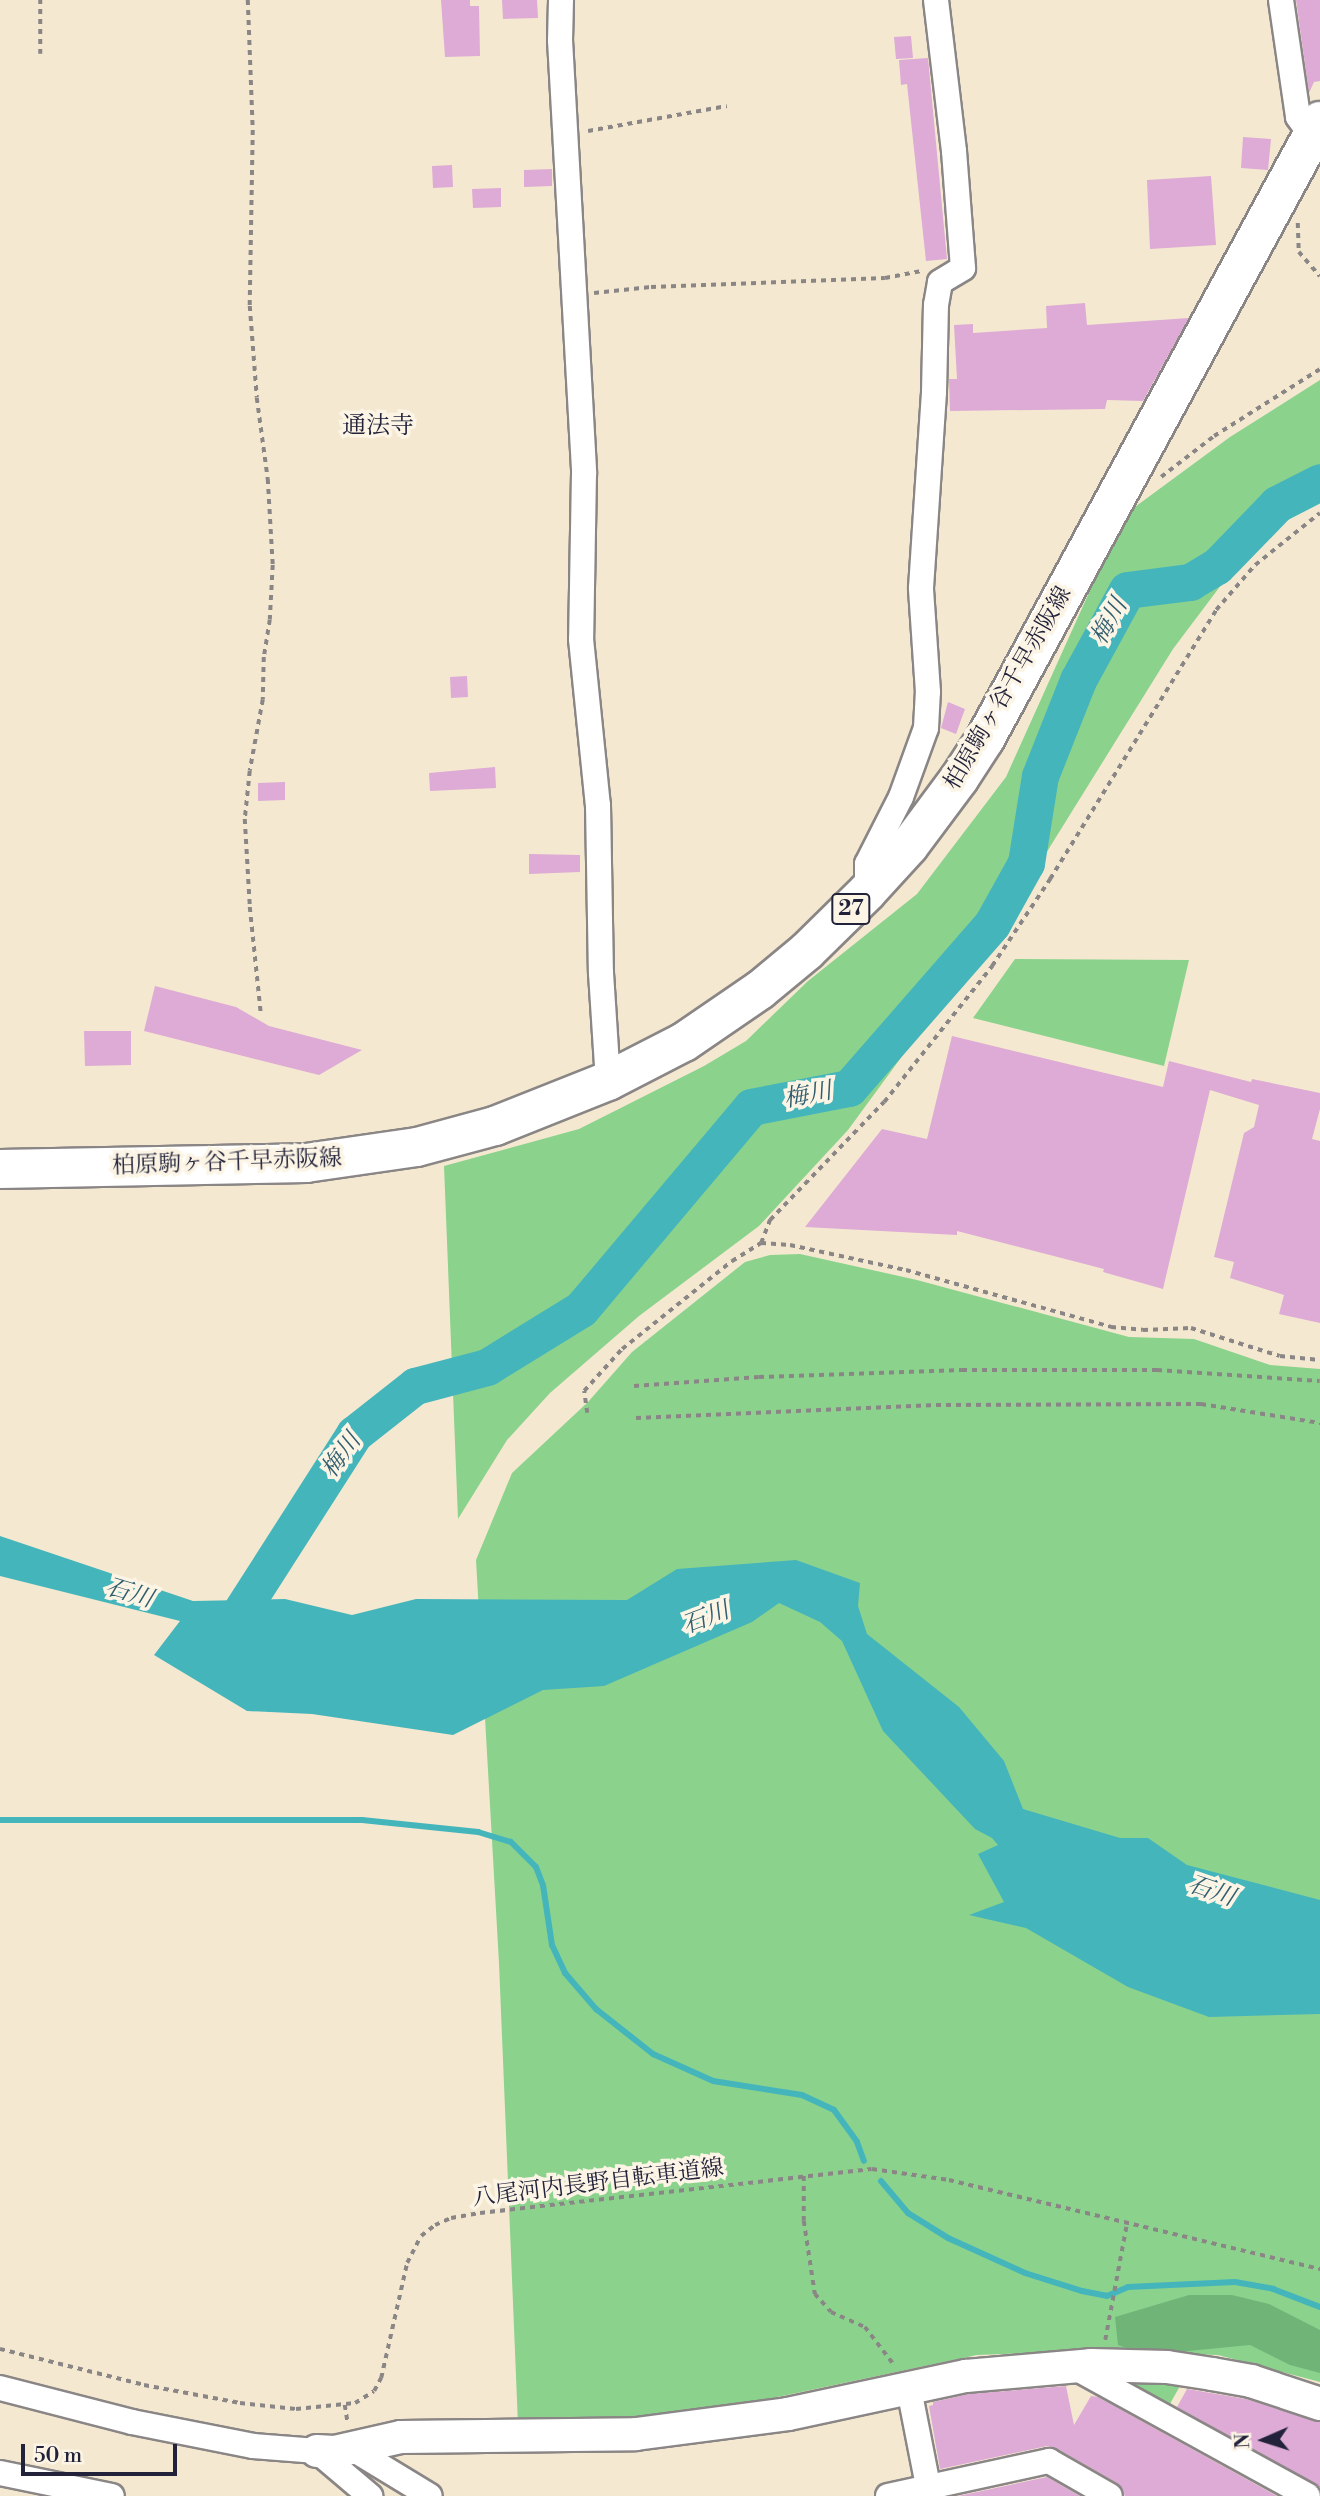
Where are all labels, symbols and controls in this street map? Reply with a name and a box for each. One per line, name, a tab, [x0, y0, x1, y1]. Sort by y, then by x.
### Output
district label: 通法寺	[342, 413, 414, 441]
street label: 柏原駒ヶ谷千早赤阪線	[939, 582, 1077, 794]
water label: 梅川	[1086, 594, 1134, 650]
road number: 27	[830, 892, 872, 926]
water label: 梅川	[782, 1077, 834, 1115]
street label: 柏原駒ヶ谷千早赤阪線	[112, 1144, 342, 1180]
water label: 梅川	[316, 1428, 368, 1484]
water label: 石川	[102, 1573, 156, 1615]
water label: 石川	[678, 1597, 734, 1641]
water label: 石川	[1184, 1871, 1238, 1913]
street label: 八尾河内長野自転車道線	[471, 2154, 725, 2212]
north arrow	[1229, 2405, 1299, 2475]
scale bar	[24, 2430, 180, 2474]
text: N	[1231, 2433, 1255, 2449]
text: 50 m	[34, 2443, 82, 2469]

